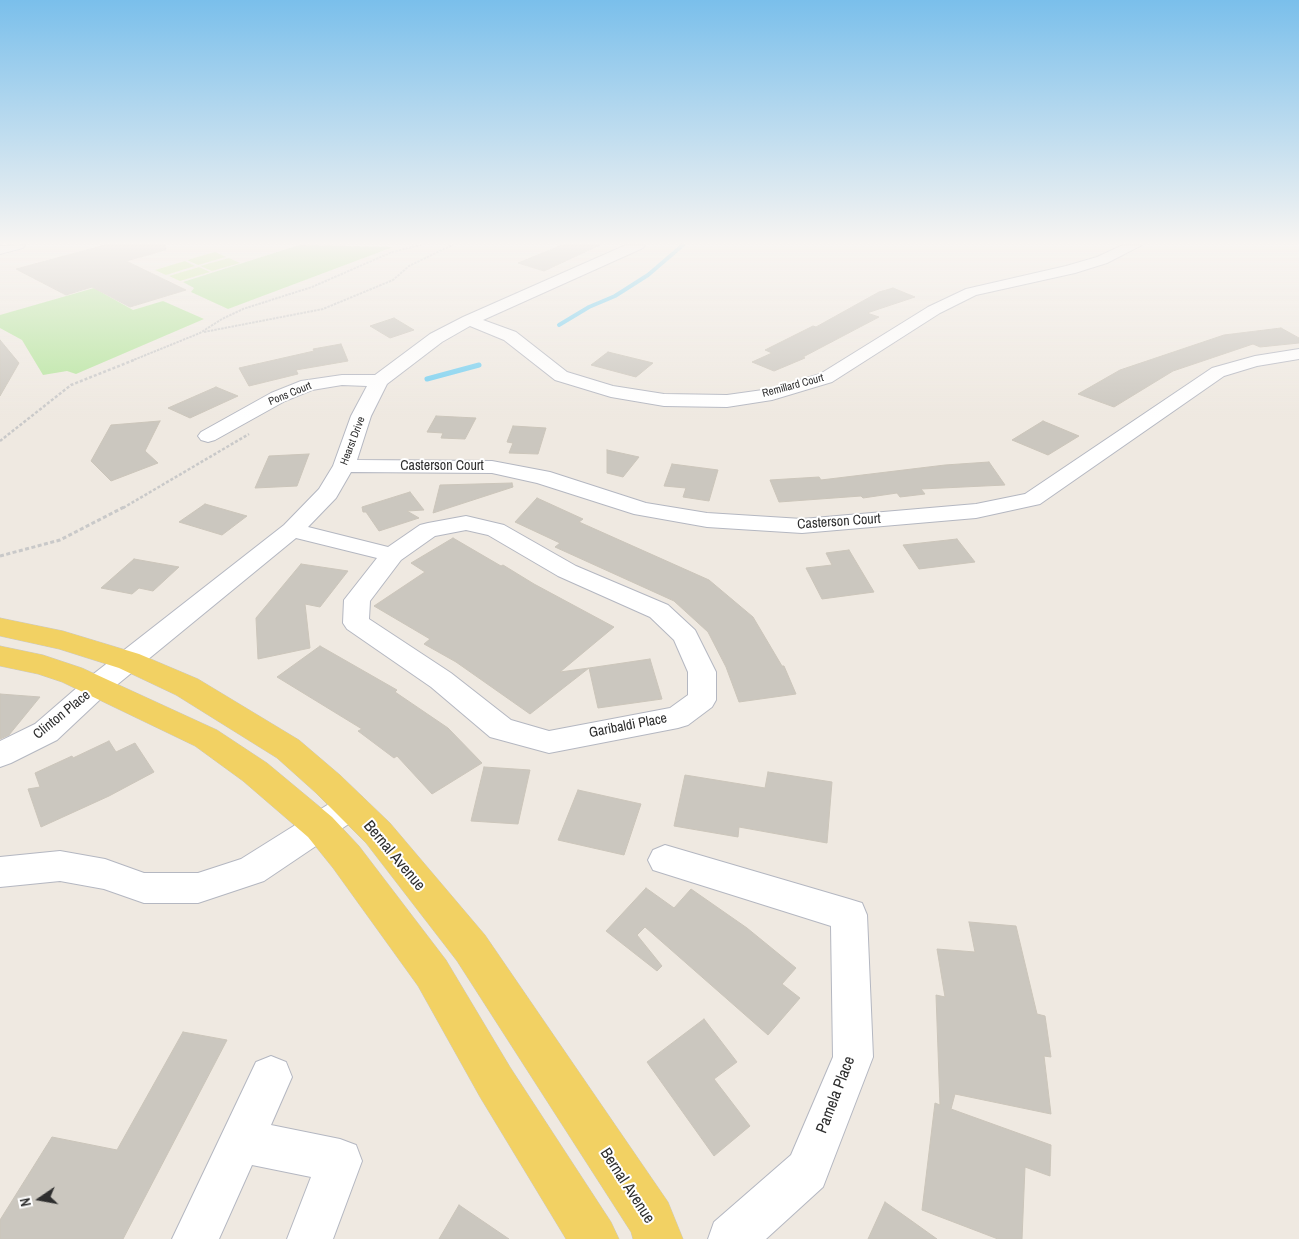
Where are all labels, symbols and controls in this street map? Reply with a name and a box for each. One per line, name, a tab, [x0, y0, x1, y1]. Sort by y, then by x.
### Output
street label: Remillard Court	[761, 371, 825, 401]
street label: Pons Court	[267, 379, 313, 409]
street label: Hearst Drive	[338, 415, 368, 467]
street label: Casterson Court	[400, 458, 484, 474]
street label: Casterson Court	[797, 511, 881, 533]
street label: Clinton Place	[30, 687, 94, 743]
street label: Garibaldi Place	[588, 710, 668, 742]
street label: Bernal Avenue	[359, 817, 429, 895]
street label: Pamela Place	[813, 1054, 859, 1136]
street label: Bernal Avenue	[596, 1145, 658, 1227]
north arrow	[15, 1174, 65, 1224]
text: N	[16, 1196, 35, 1208]

